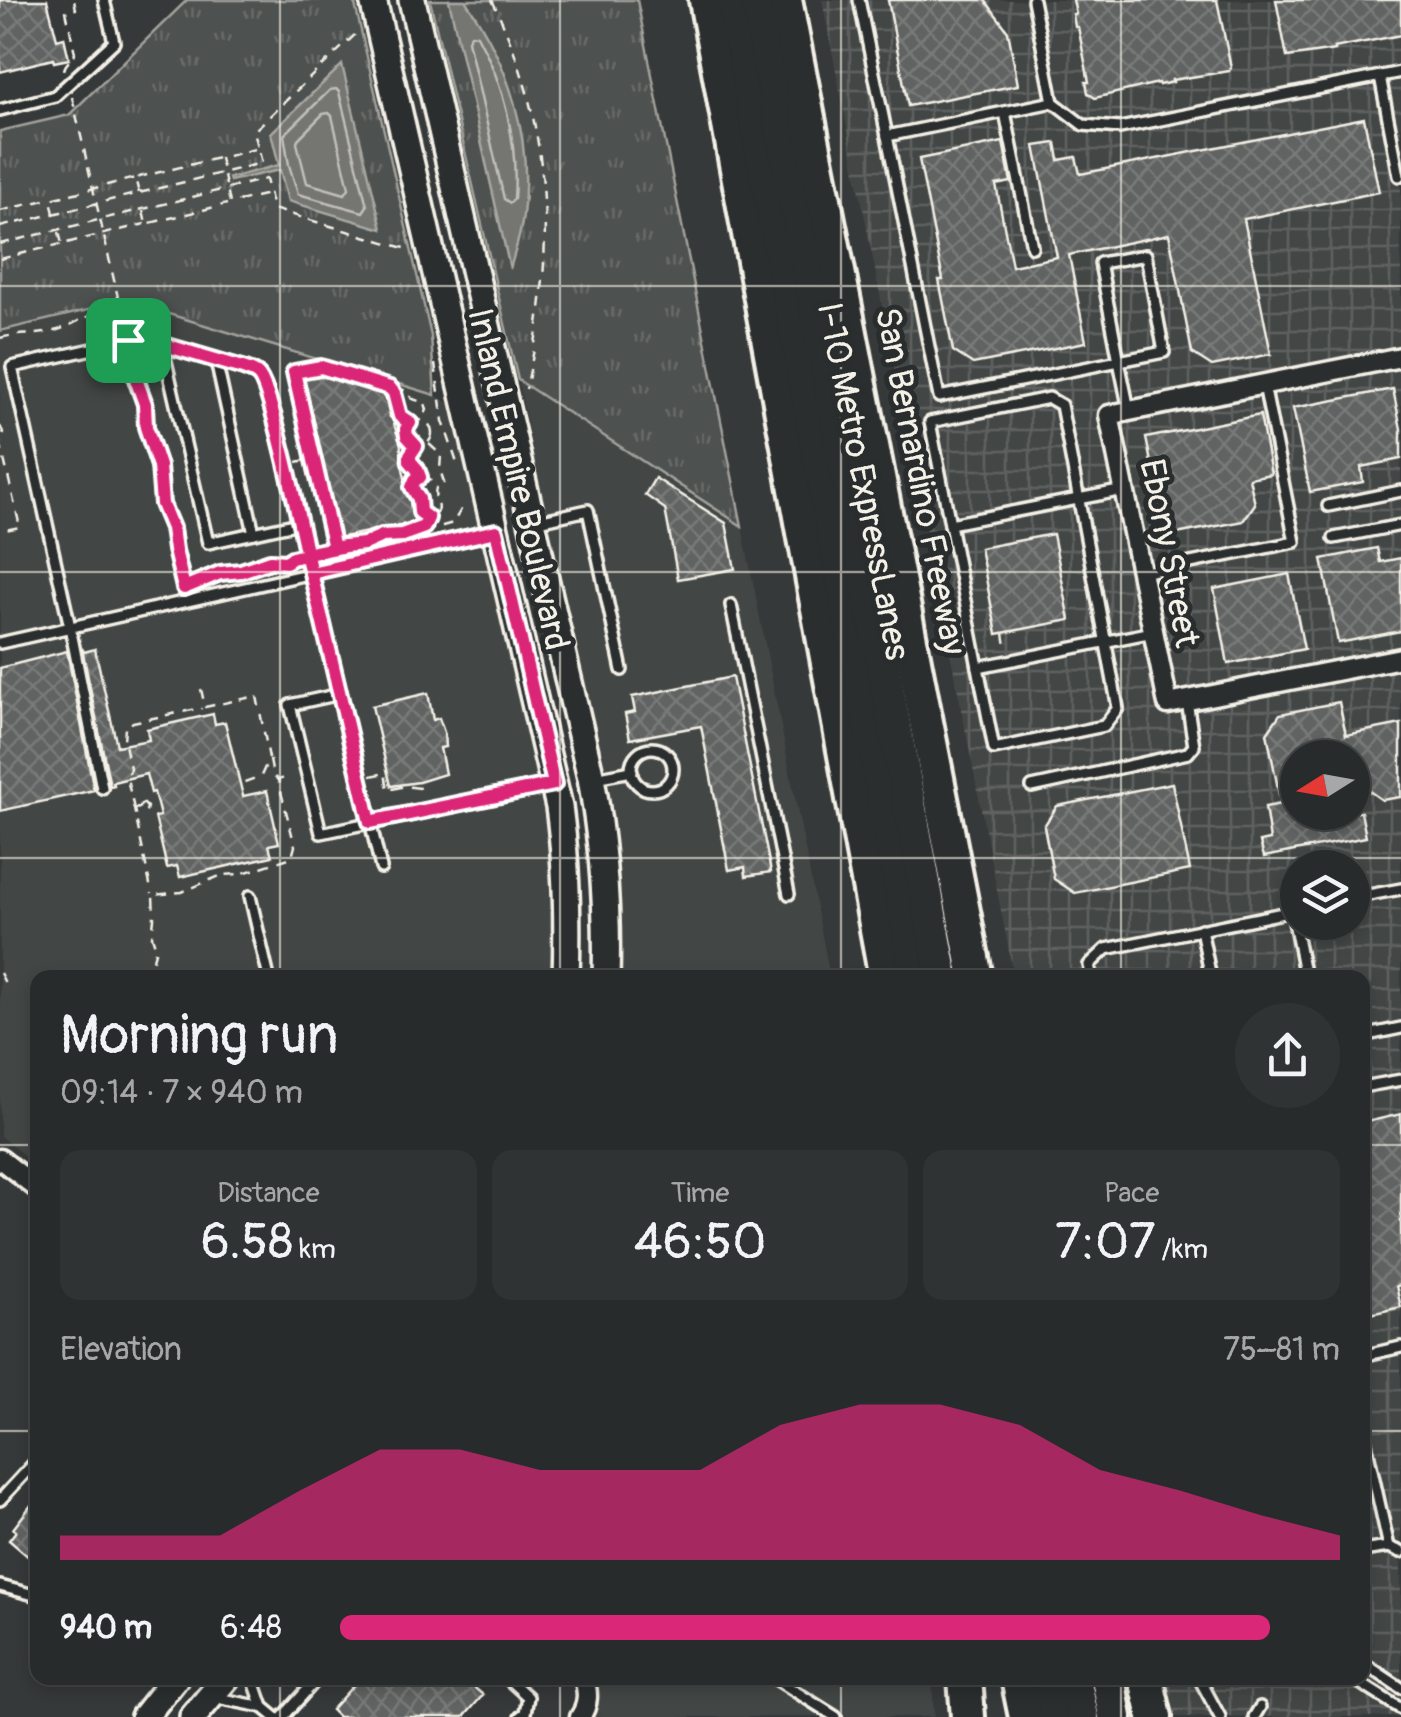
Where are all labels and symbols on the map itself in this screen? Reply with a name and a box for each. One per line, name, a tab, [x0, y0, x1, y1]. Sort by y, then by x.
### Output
pin	[86, 298, 171, 383]
street label: I-10 Metro ExpressLanes	[807, 299, 919, 664]
street label: Inland Empire Boulevard	[457, 304, 579, 654]
street label: San Bernardino Freeway	[865, 304, 975, 659]
street label: Ebony Street	[1129, 456, 1209, 652]
north arrow	[1280, 740, 1370, 830]

